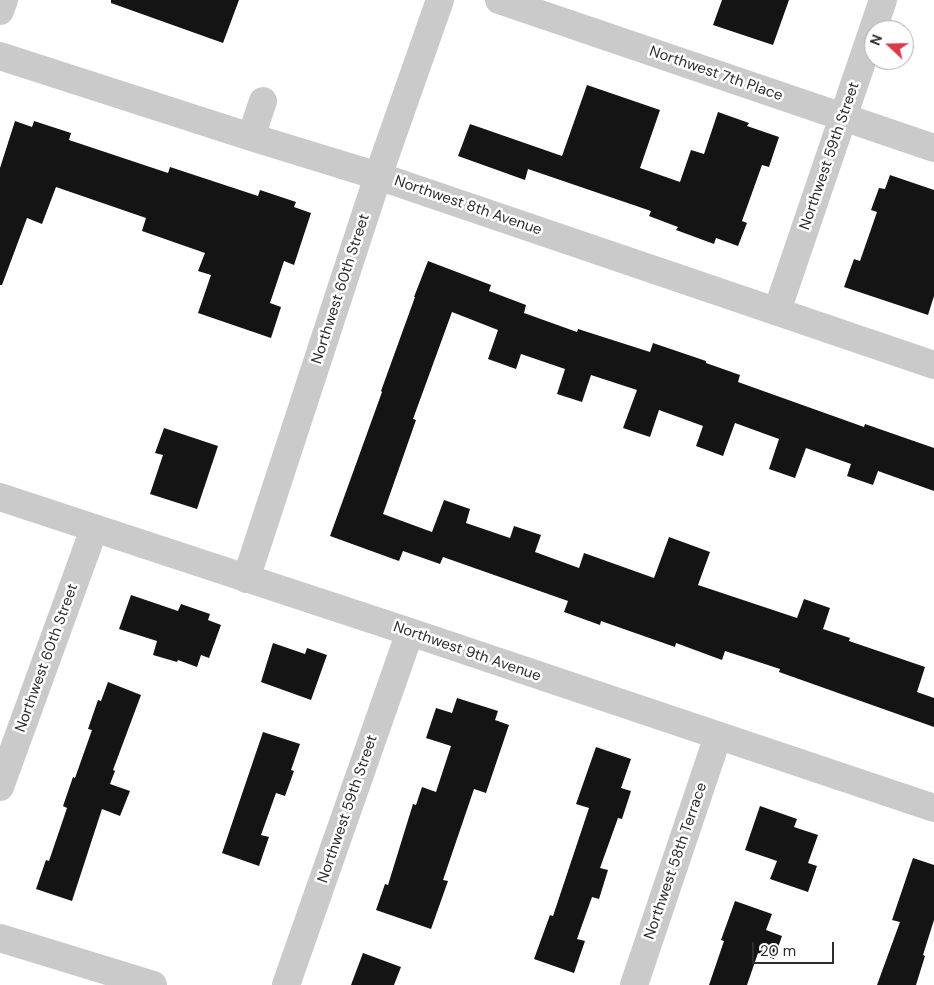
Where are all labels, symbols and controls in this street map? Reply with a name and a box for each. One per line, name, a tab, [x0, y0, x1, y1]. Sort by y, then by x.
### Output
north arrow	[864, 20, 914, 70]
text: N	[866, 32, 886, 48]
street label: Northwest 7th Place	[647, 43, 785, 105]
street label: Northwest 59th Street	[796, 80, 864, 232]
street label: Northwest 8th Avenue	[392, 172, 544, 240]
street label: Northwest 60th Street	[308, 212, 374, 366]
street label: Northwest 60th Street	[12, 581, 82, 735]
street label: Northwest 9th Avenue	[391, 618, 543, 686]
street label: Northwest 59th Street	[314, 733, 382, 885]
street label: Northwest 58th Terrace	[641, 780, 711, 942]
scale bar	[754, 932, 836, 964]
text: 20 m	[760, 941, 796, 961]

